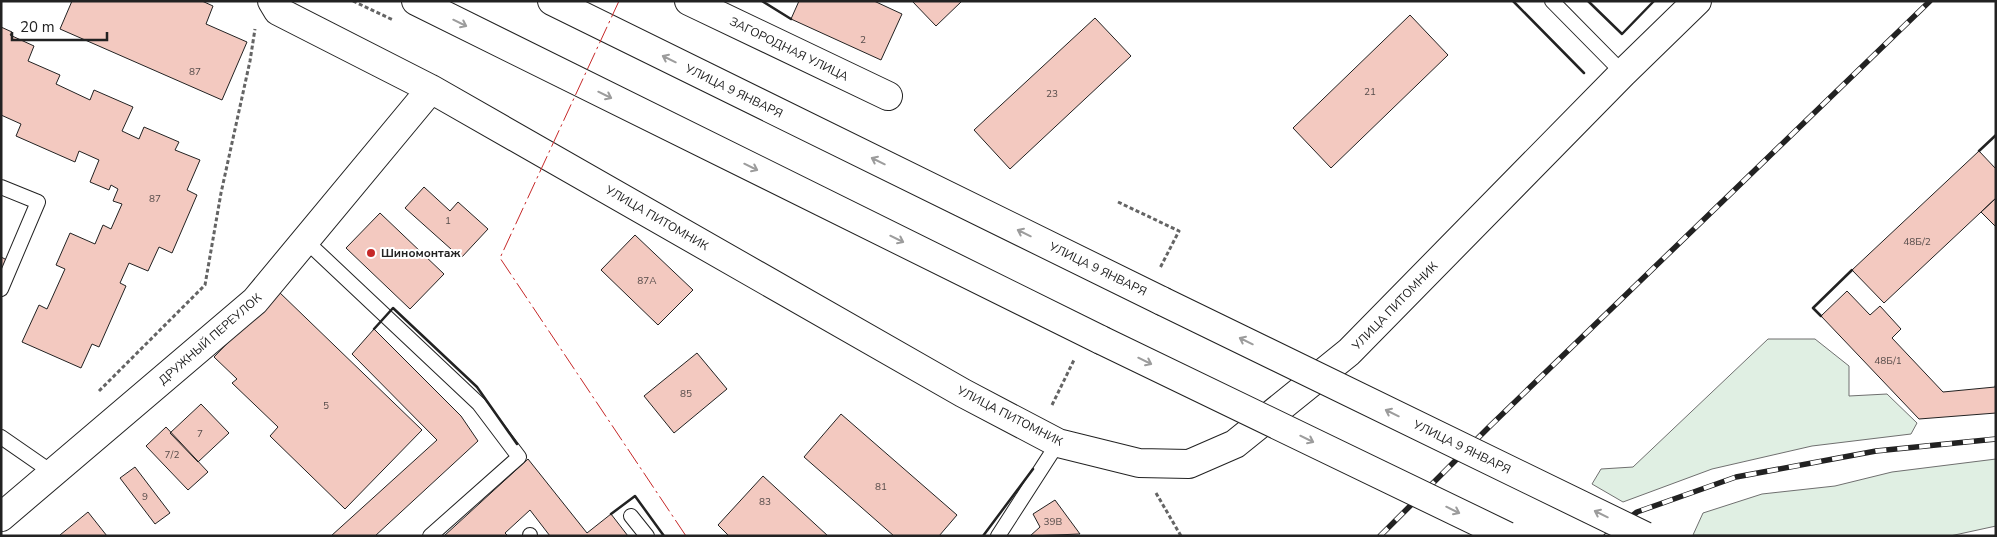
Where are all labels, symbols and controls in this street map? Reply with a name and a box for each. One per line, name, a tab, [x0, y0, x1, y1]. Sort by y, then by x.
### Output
scale bar	[12, 10, 108, 42]
street label: ЗАГОРОДНАЯ УЛИЦА	[727, 13, 851, 85]
text: 20 m	[20, 17, 55, 37]
one-way arrow	[452, 19, 467, 28]
house number: 2	[860, 33, 866, 47]
one-way arrow	[662, 54, 677, 64]
street label: УЛИЦА 9 ЯНВАРЯ	[682, 60, 785, 122]
house number: 87	[189, 65, 201, 79]
house number: 21	[1364, 85, 1376, 99]
house number: 23	[1046, 87, 1058, 101]
one-way arrow	[598, 90, 613, 100]
one-way arrow	[871, 156, 886, 166]
one-way arrow	[743, 163, 758, 172]
street label: УЛИЦА ПИТОМНИК	[602, 181, 712, 254]
house number: 87	[149, 192, 161, 206]
house number: 1	[445, 214, 451, 228]
one-way arrow	[1017, 228, 1032, 237]
one-way arrow	[889, 235, 904, 244]
house number: 48Б/2	[1903, 235, 1931, 249]
street label: УЛИЦА 9 ЯНВАРЯ	[1046, 238, 1149, 300]
place label: Шиномонтаж	[381, 245, 460, 261]
marker: Шиномонтаж	[365, 247, 377, 259]
street label: УЛИЦА ПИТОМНИК	[1348, 258, 1441, 354]
house number: 87А	[637, 274, 657, 288]
street label: ДРУЖНЫЙ ПЕРЕУЛОК	[155, 290, 265, 388]
one-way arrow	[1239, 336, 1254, 346]
house number: 48Б/1	[1874, 354, 1902, 368]
one-way arrow	[1137, 356, 1152, 366]
street label: УЛИЦА ПИТОМНИК	[953, 382, 1066, 450]
house number: 85	[680, 387, 692, 401]
house number: 5	[323, 399, 329, 413]
one-way arrow	[1385, 407, 1400, 417]
street label: УЛИЦА 9 ЯНВАРЯ	[1410, 416, 1513, 478]
house number: 7	[197, 427, 203, 441]
one-way arrow	[1299, 435, 1314, 444]
house number: 7/2	[165, 448, 179, 462]
house number: 81	[875, 480, 887, 494]
house number: 9	[142, 490, 148, 504]
house number: 83	[759, 495, 771, 509]
one-way arrow	[1445, 506, 1460, 515]
one-way arrow	[1594, 509, 1609, 519]
house number: 39В	[1044, 515, 1063, 529]

